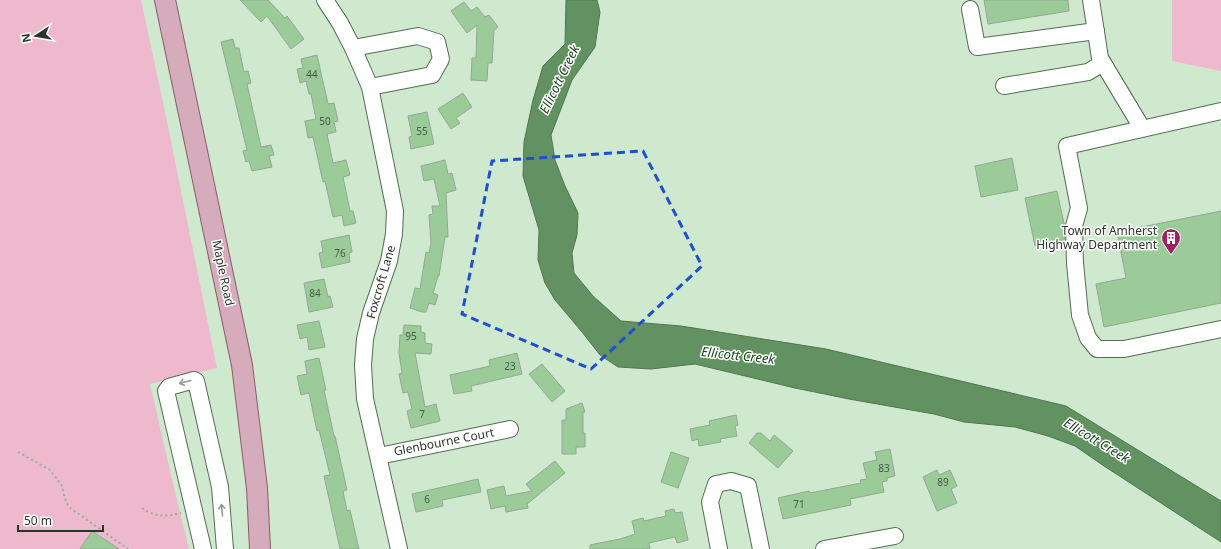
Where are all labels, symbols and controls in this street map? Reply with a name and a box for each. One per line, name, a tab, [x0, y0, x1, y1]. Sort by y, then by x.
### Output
north arrow	[16, 16, 56, 56]
text: N	[17, 32, 34, 44]
water label: Ellicott Creek	[535, 41, 584, 116]
house number: 44	[306, 67, 318, 81]
house number: 50	[319, 114, 331, 128]
house number: 55	[416, 124, 428, 138]
place label: Town of Amherst Highway Department	[1036, 222, 1158, 253]
building icon: Town of Amherst Highway Department	[1160, 227, 1182, 255]
street label: Maple Road	[208, 238, 239, 307]
street label: Foxcroft Lane	[362, 243, 399, 321]
house number: 76	[334, 246, 346, 260]
house number: 84	[309, 286, 321, 300]
house number: 95	[405, 329, 417, 343]
water label: Ellicott Creek	[700, 342, 776, 368]
house number: 23	[504, 359, 516, 373]
one-way arrow	[178, 379, 191, 386]
house number: 7	[419, 407, 425, 421]
water label: Ellicott Creek	[1061, 413, 1134, 467]
street label: Glenbourne Court	[392, 423, 496, 460]
house number: 83	[878, 461, 890, 475]
house number: 89	[937, 475, 949, 489]
house number: 6	[424, 492, 430, 506]
house number: 71	[793, 497, 805, 511]
one-way arrow	[218, 504, 226, 517]
scale bar	[18, 507, 103, 533]
text: 50 m	[24, 512, 52, 529]

